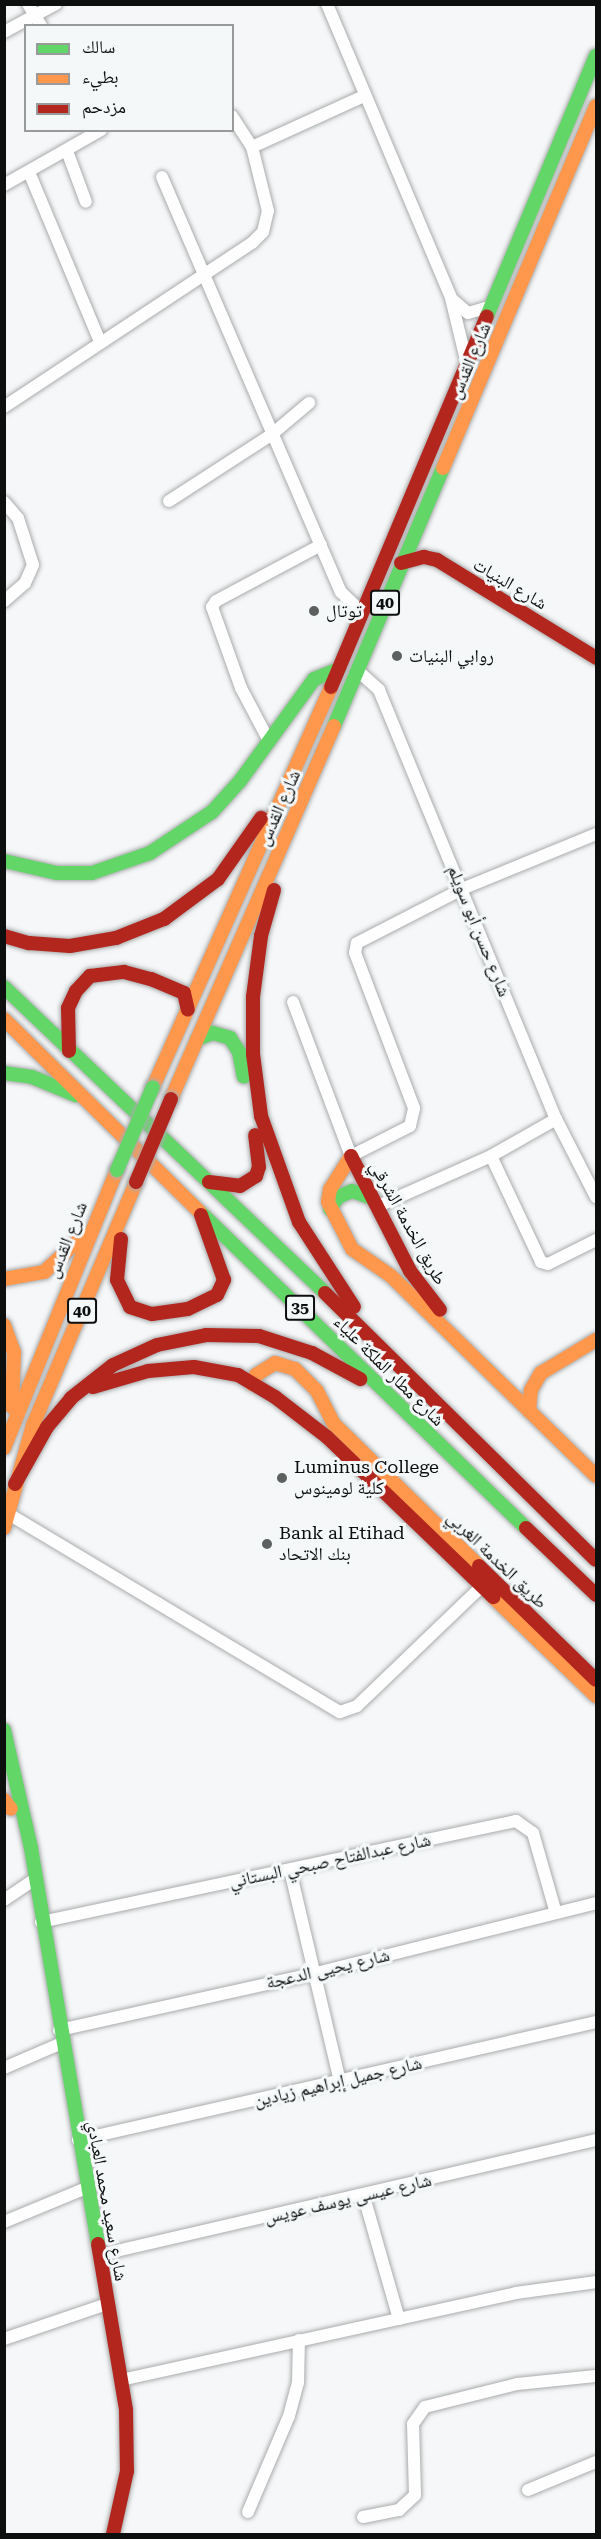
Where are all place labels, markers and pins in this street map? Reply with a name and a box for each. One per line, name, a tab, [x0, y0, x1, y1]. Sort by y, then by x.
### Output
place label: توتال	[326, 600, 362, 622]
marker: توتال	[307, 604, 321, 618]
place label: روابي البنيات	[409, 645, 494, 667]
marker: روابي البنيات	[390, 649, 404, 663]
place label: Luminus College كلية لومينوس	[294, 1457, 439, 1500]
marker: Luminus College كلية لومينوس	[275, 1471, 289, 1485]
place label: Bank al Etihad بنك الاتحاد	[279, 1523, 405, 1565]
marker: Bank al Etihad بنك الاتحاد	[260, 1537, 274, 1551]

